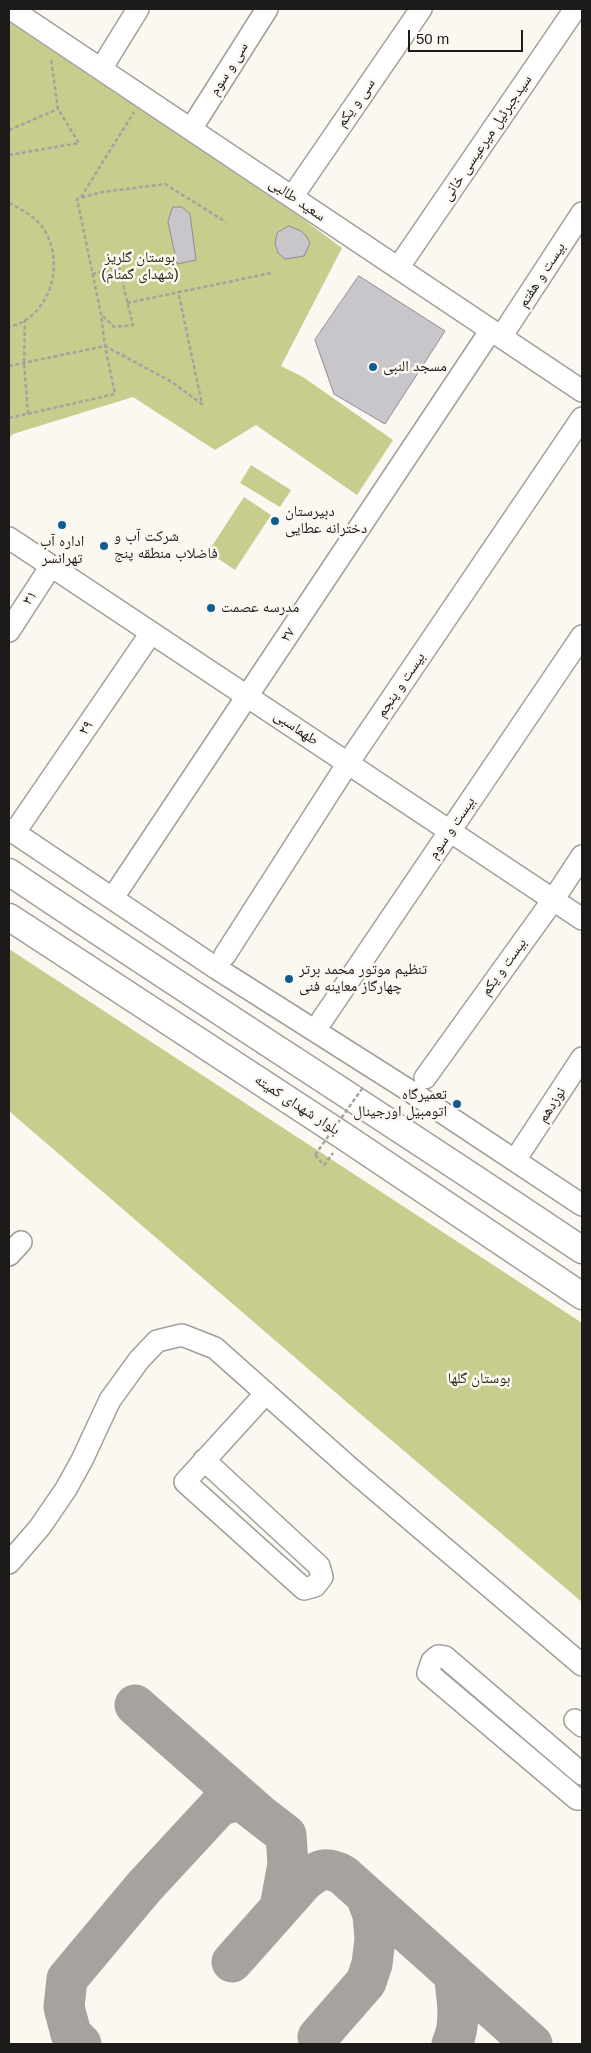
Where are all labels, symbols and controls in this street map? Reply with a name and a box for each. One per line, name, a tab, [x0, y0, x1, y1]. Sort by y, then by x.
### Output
scale bar	[411, 20, 526, 52]
text: 50 m	[416, 30, 449, 47]
street label: سی و سوم	[206, 39, 252, 99]
street label: سیدجبرئیل میرعیسی خانی	[438, 71, 536, 205]
street label: سی و یکم	[333, 75, 379, 131]
street label: سعید طالبی	[265, 175, 329, 225]
street label: بیست و هفتم	[514, 239, 570, 311]
park label: بوستان گلریز (شهدای گمنام)	[101, 249, 179, 284]
place label: مسجد النبی	[383, 358, 447, 376]
marker: مسجد النبی	[367, 361, 379, 373]
place label: دبیرستان دخترانه عطایی	[285, 503, 367, 538]
marker: دبیرستان دخترانه عطایی	[269, 515, 281, 527]
marker: اداره آب تهرانسر	[56, 519, 68, 531]
place label: شرکت آب و فاضلاب منطقه پنج	[114, 528, 218, 563]
place label: اداره آب تهرانسر	[40, 533, 84, 568]
marker: شرکت آب و فاضلاب منطقه پنج	[98, 540, 110, 552]
street label: ۳۱	[19, 587, 41, 609]
place label: مدرسه عصمت	[221, 599, 299, 617]
marker: مدرسه عصمت	[205, 602, 217, 614]
street label: ۲۷	[277, 624, 299, 646]
street label: بیست و پنجم	[373, 649, 429, 721]
street label: طهماسبی	[270, 707, 322, 749]
street label: ۲۹	[75, 717, 97, 739]
street label: بیست و سوم	[425, 793, 479, 863]
street label: بیست و یکم	[477, 935, 531, 999]
place label: تنظیم موتور محمد برتر چهارگاز معاینه فنی	[299, 961, 427, 996]
marker: تنظیم موتور محمد برتر چهارگاز معاینه فنی	[283, 973, 295, 985]
street label: بلوار شهدای کمیته	[251, 1071, 343, 1139]
street label: نوزدهم	[534, 1084, 570, 1126]
place label: تعمیرگاه اتومبیل اورجینال	[353, 1086, 447, 1121]
marker: تعمیرگاه اتومبیل اورجینال	[451, 1098, 463, 1110]
park label: بوستان گلها	[448, 1370, 510, 1388]

